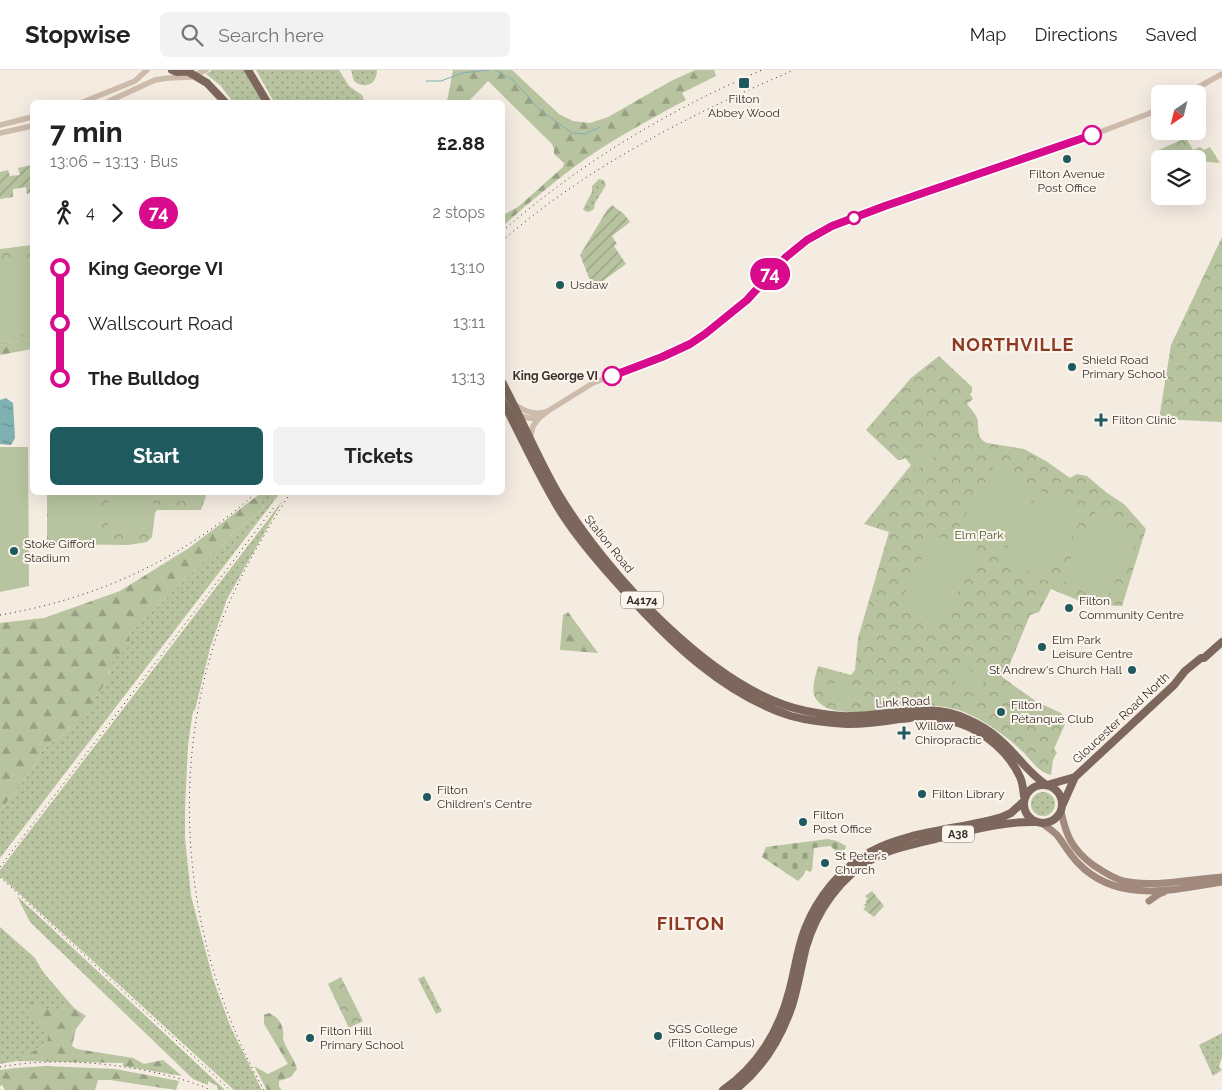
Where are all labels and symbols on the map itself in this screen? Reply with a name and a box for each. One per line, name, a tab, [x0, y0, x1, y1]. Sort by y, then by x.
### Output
marker: Filton Abbey Wood	[737, 76, 751, 90]
north arrow	[1151, 85, 1206, 140]
place label: Filton Abbey Wood	[708, 92, 780, 120]
unlabelled marker	[1082, 125, 1102, 145]
marker: Filton Avenue Post Office	[1061, 153, 1073, 165]
place label: Filton Avenue Post Office	[1029, 167, 1105, 195]
unlabelled marker	[847, 211, 861, 225]
line badge: 74	[748, 258, 792, 290]
place label: Usdaw	[570, 278, 609, 292]
marker: Usdaw	[554, 279, 566, 291]
district label: NORTHVILLE	[952, 334, 1074, 355]
place label: Shield Road Primary School	[1082, 353, 1166, 381]
marker: Shield Road Primary School	[1066, 361, 1078, 373]
marker: King George VI	[602, 366, 622, 386]
place label: King George VI	[513, 369, 598, 383]
marker: Filton Clinic	[1094, 413, 1108, 427]
place label: Filton Clinic	[1112, 413, 1177, 427]
street label: Station Road	[581, 512, 637, 576]
park label: Elm Park	[954, 528, 1004, 542]
place label: Stoke Gifford Stadium	[24, 537, 95, 565]
marker: Stoke Gifford Stadium	[8, 545, 20, 557]
road number: A4174	[621, 592, 663, 608]
place label: Filton Community Centre	[1079, 594, 1184, 622]
marker: Filton Community Centre	[1063, 602, 1075, 614]
place label: Elm Park Leisure Centre	[1052, 633, 1133, 661]
marker: Elm Park Leisure Centre	[1036, 641, 1048, 653]
place label: St Andrew's Church Hall	[989, 663, 1123, 677]
marker: St Andrew's Church Hall	[1126, 664, 1138, 676]
street label: Gloucester Road North	[1070, 670, 1172, 766]
street label: Link Road	[875, 694, 931, 710]
place label: Filton Pétanque Club	[1011, 698, 1094, 726]
marker: Filton Pétanque Club	[995, 706, 1007, 718]
place label: Willow Chiropractic	[915, 719, 982, 747]
marker: Willow Chiropractic	[897, 726, 911, 740]
place label: Filton Children's Centre	[437, 783, 532, 811]
place label: Filton Library	[932, 787, 1005, 801]
marker: Filton Library	[916, 788, 928, 800]
marker: Filton Children's Centre	[421, 791, 433, 803]
place label: Filton Post Office	[813, 808, 872, 836]
marker: Filton Post Office	[797, 816, 809, 828]
road number: A38	[942, 826, 974, 842]
place label: St Peter's Church	[835, 849, 887, 877]
marker: St Peter's Church	[819, 857, 831, 869]
district label: FILTON	[657, 913, 725, 934]
place label: SGS College (Filton Campus)	[668, 1022, 755, 1050]
place label: Filton Hill Primary School	[320, 1024, 404, 1052]
marker: SGS College (Filton Campus)	[652, 1030, 664, 1042]
marker: Filton Hill Primary School	[304, 1032, 316, 1044]

